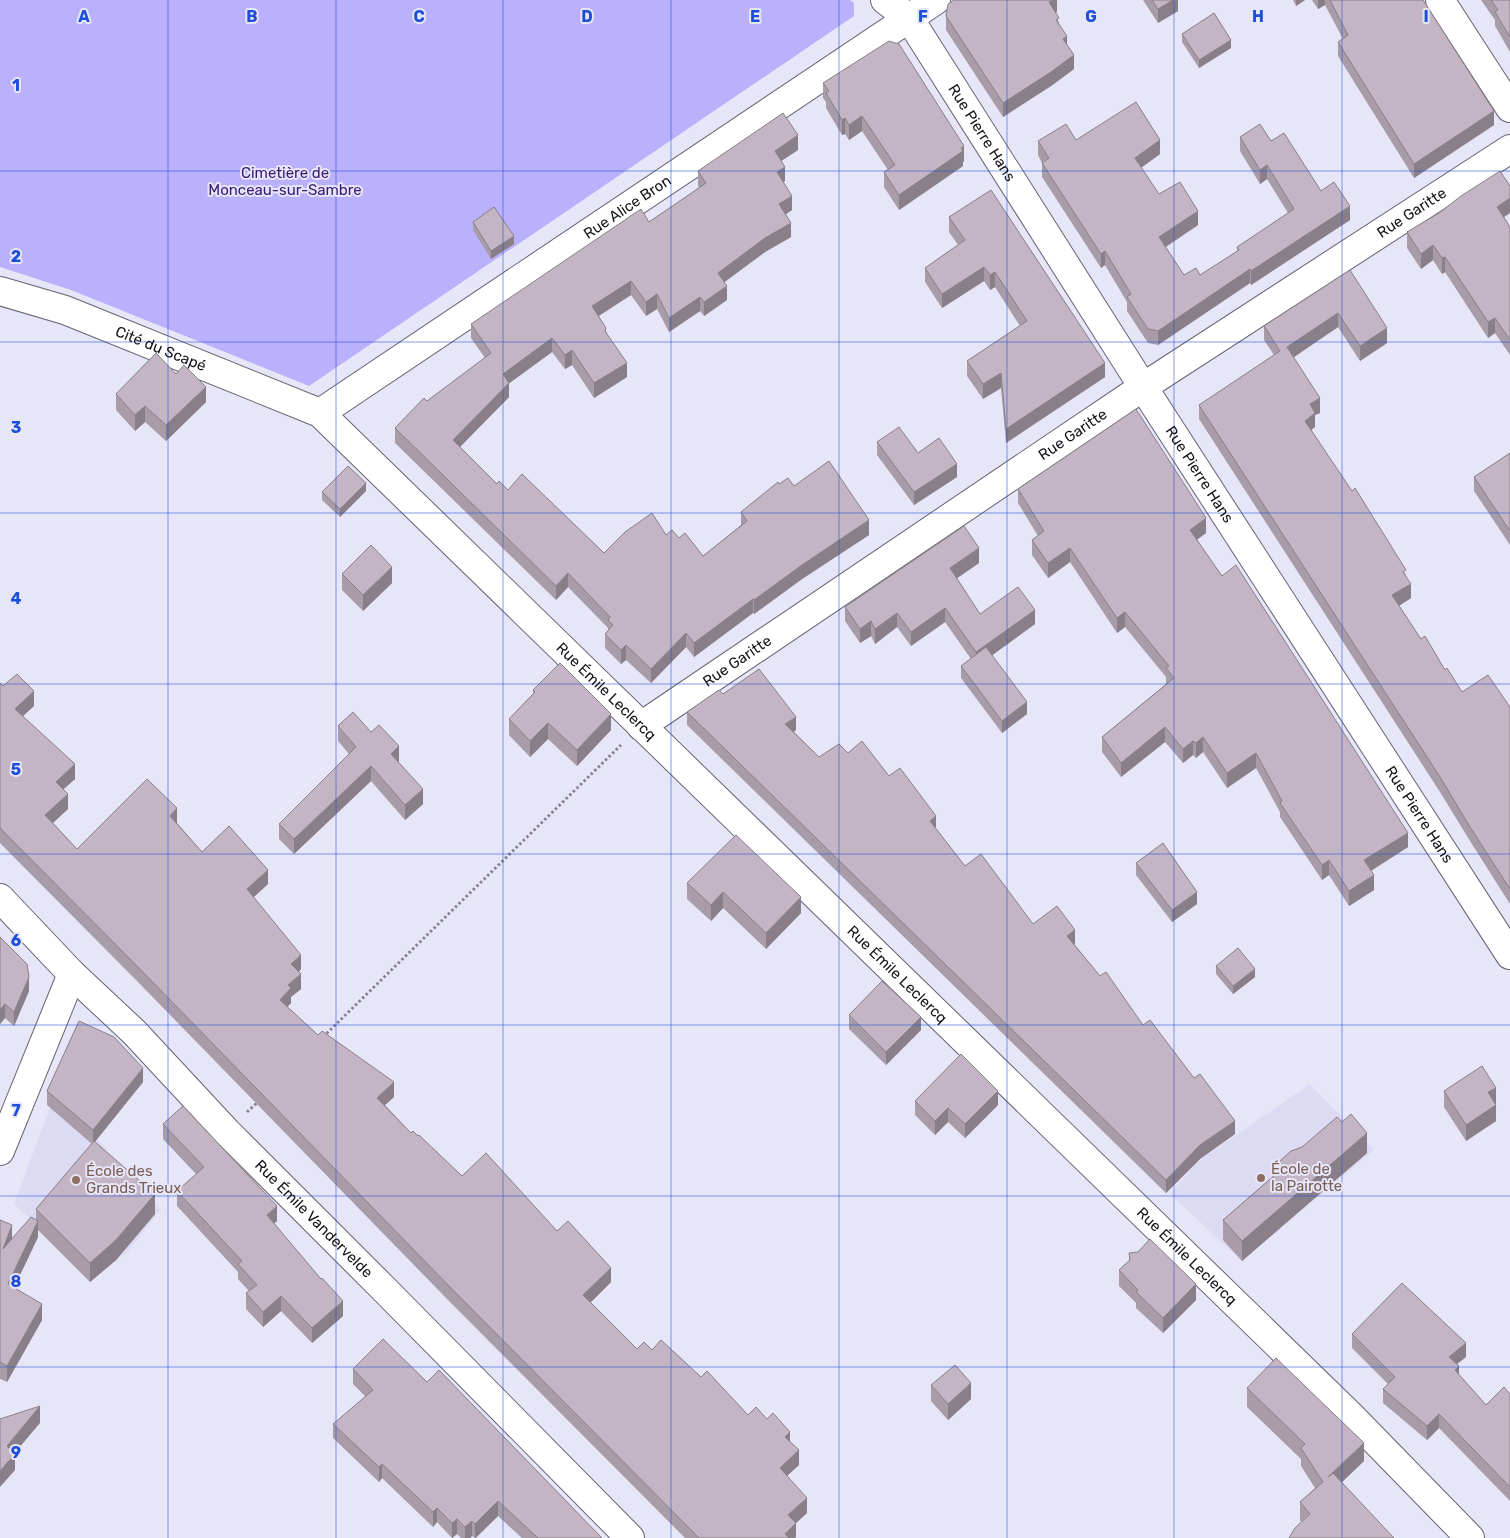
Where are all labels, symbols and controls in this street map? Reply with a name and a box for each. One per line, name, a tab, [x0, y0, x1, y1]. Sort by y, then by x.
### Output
text: A	[78, 7, 90, 26]
text: B	[246, 7, 258, 26]
text: C	[413, 7, 425, 26]
text: D	[581, 7, 593, 26]
text: E	[750, 7, 760, 26]
text: F	[918, 7, 928, 26]
text: G	[1085, 7, 1097, 26]
text: H	[1252, 7, 1264, 26]
text: I	[1423, 7, 1429, 26]
text: 1	[12, 76, 20, 95]
street label: Rue Pierre Hans	[944, 81, 1020, 185]
park label: Cimetière de Monceau-sur-Sambre	[208, 164, 362, 199]
street label: Rue Alice Bron	[580, 171, 675, 243]
street label: Rue Garitte	[1374, 184, 1450, 242]
text: 2	[11, 247, 21, 266]
street label: Cité du Scapé	[113, 322, 209, 375]
street label: Rue Garitte	[1035, 405, 1111, 464]
text: 3	[11, 418, 21, 437]
street label: Rue Pierre Hans	[1162, 423, 1238, 527]
text: 4	[11, 589, 22, 608]
street label: Rue Garitte	[699, 632, 775, 691]
street label: Rue Émile Leclercq	[552, 639, 660, 744]
text: 5	[11, 760, 21, 779]
street label: Rue Pierre Hans	[1381, 763, 1457, 867]
street label: Rue Émile Leclercq	[843, 922, 951, 1027]
text: 6	[11, 931, 21, 950]
text: 7	[11, 1101, 21, 1120]
street label: Rue Émile Vandervelde	[251, 1156, 377, 1282]
place label: École de la Pairotte	[1271, 1160, 1342, 1195]
place label: École des Grands Trieux	[86, 1162, 181, 1197]
marker: École de la Pairotte	[1255, 1172, 1267, 1184]
marker: École des Grands Trieux	[70, 1174, 82, 1186]
street label: Rue Émile Leclercq	[1133, 1204, 1241, 1309]
text: 8	[11, 1272, 22, 1291]
text: 9	[11, 1443, 21, 1462]

